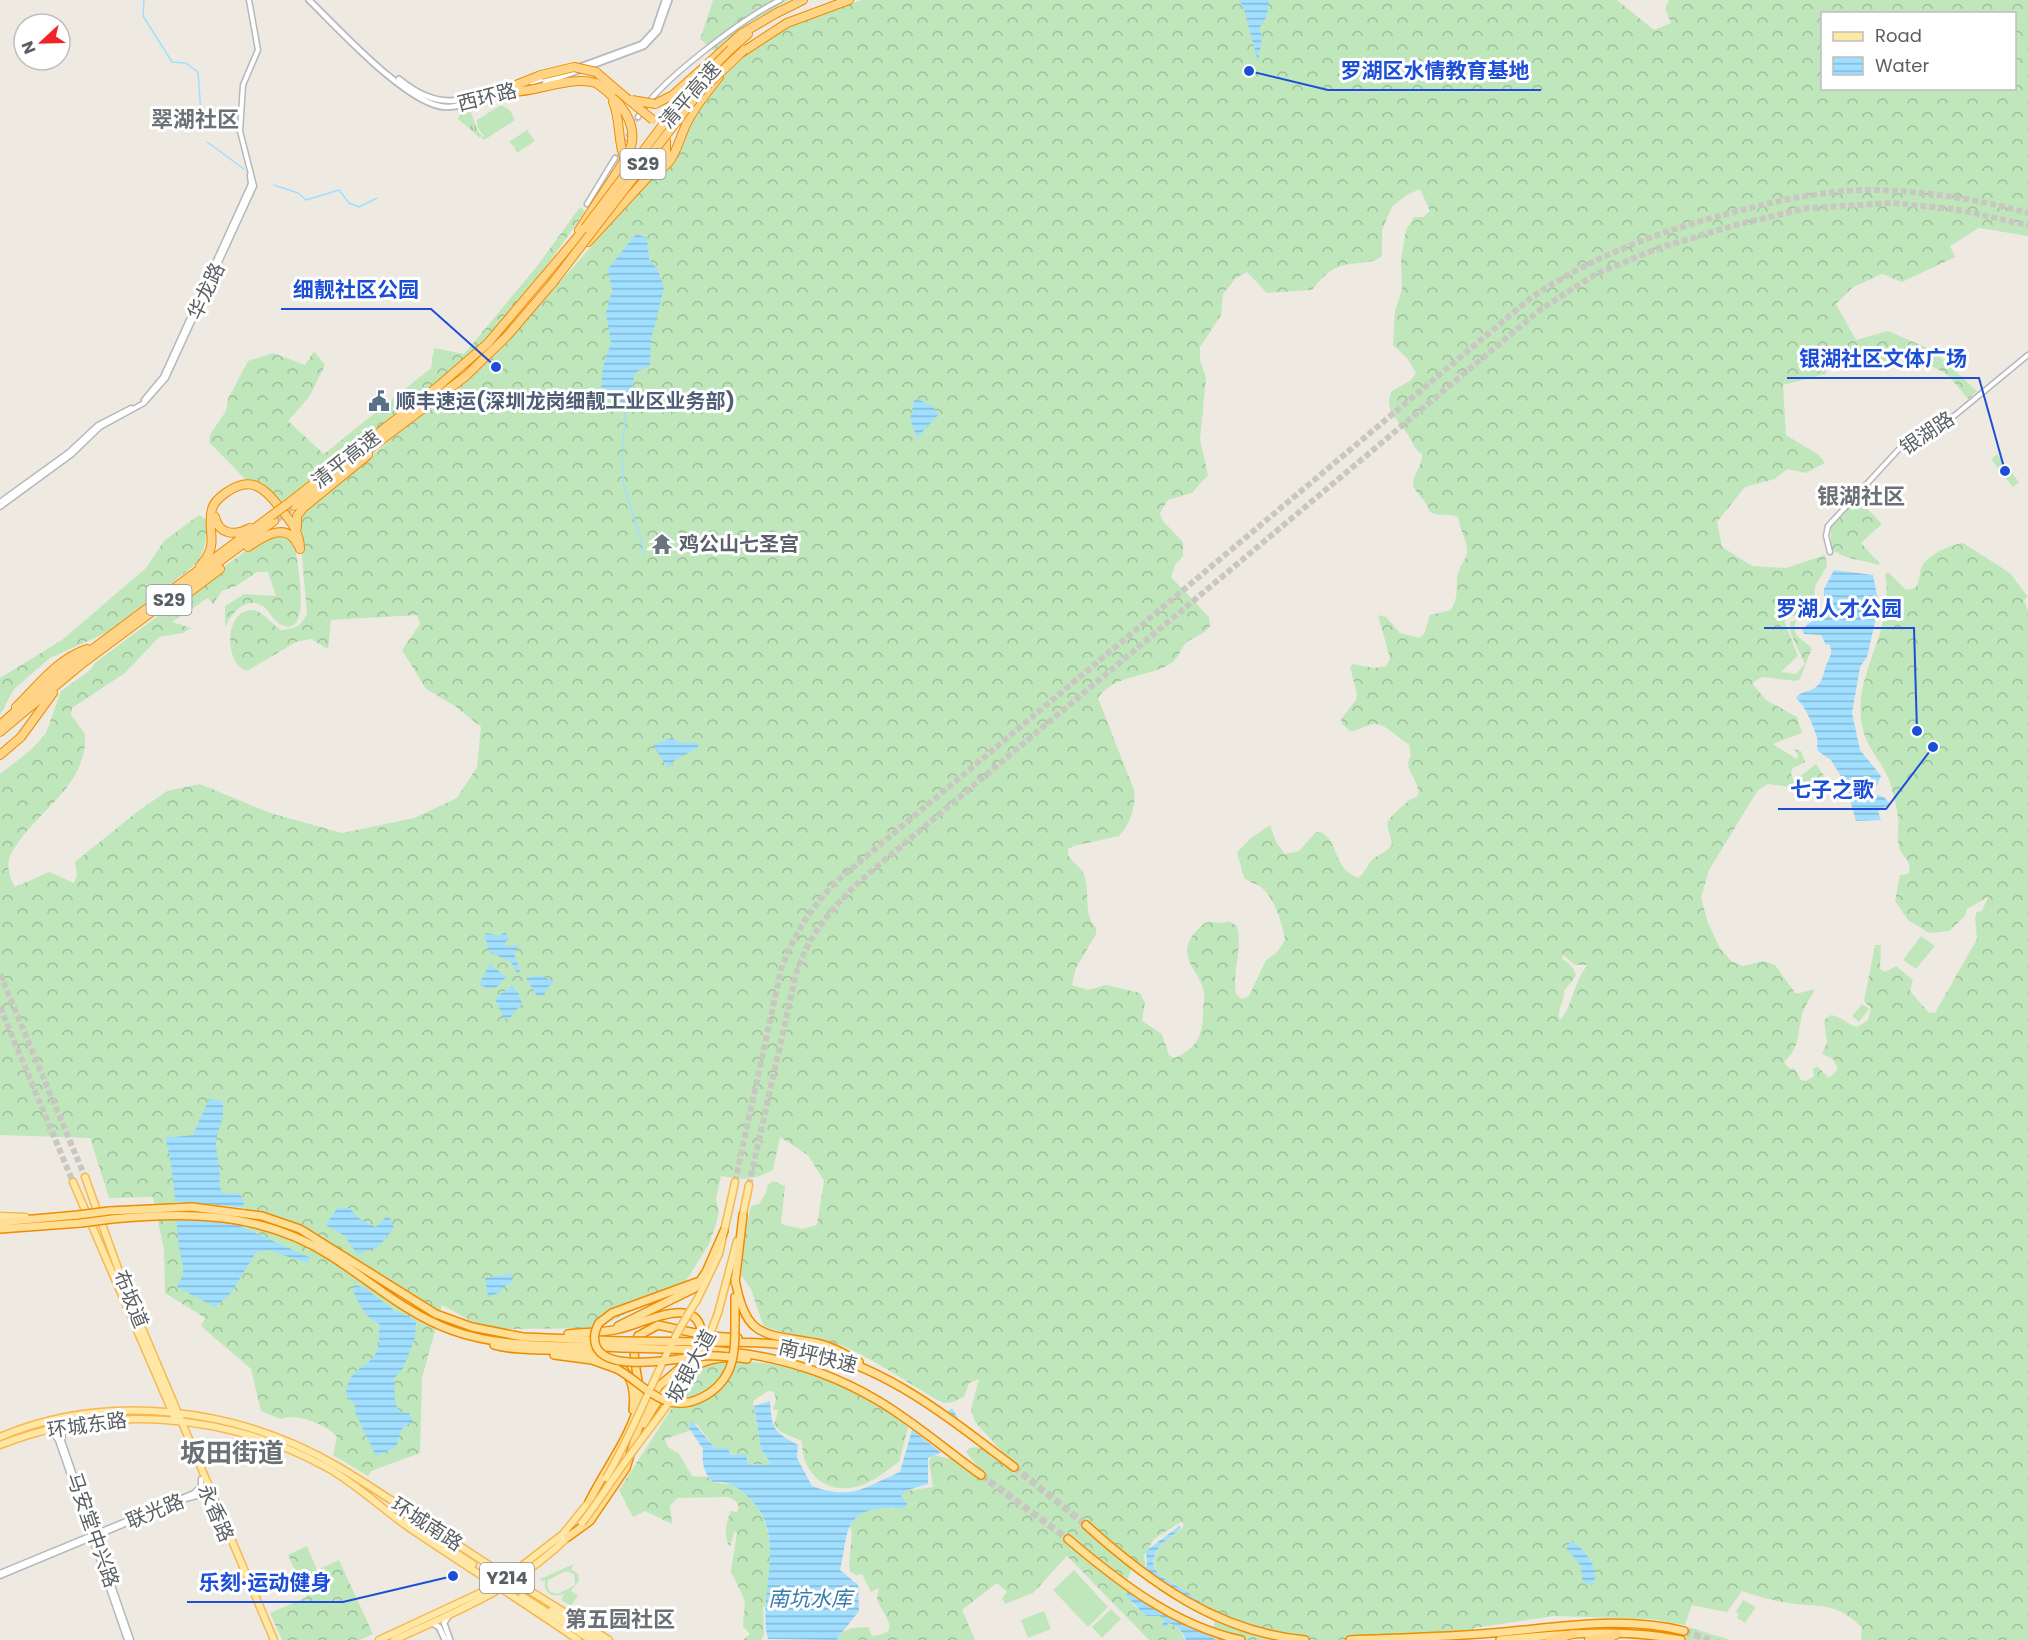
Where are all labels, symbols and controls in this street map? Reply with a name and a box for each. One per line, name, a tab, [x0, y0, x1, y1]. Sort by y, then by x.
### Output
north arrow	[12, 12, 72, 72]
legend	[1821, 12, 2016, 90]
text: Road	[1875, 23, 1922, 48]
text: N	[16, 38, 41, 57]
callout: 罗湖区水情教育基地	[1328, 51, 1541, 90]
text: Water	[1875, 53, 1929, 78]
street label: 清平高速	[653, 56, 727, 134]
text: 罗湖区水情教育基地	[1341, 56, 1530, 85]
street label: 西环路	[455, 76, 519, 118]
district label: 翠湖社区	[151, 104, 239, 135]
road number: S29	[620, 149, 666, 179]
street label: 华龙路	[181, 258, 231, 324]
callout: 细靓社区公园	[281, 270, 431, 309]
text: 细靓社区公园	[293, 275, 419, 304]
callout: 银湖社区文体广场	[1787, 339, 1979, 378]
text: 银湖社区文体广场	[1799, 344, 1967, 373]
place label: 顺丰速运(深圳龙岗细靓工业区业务部)	[396, 387, 735, 415]
public building icon: 顺丰速运(深圳龙岗细靓工业区业务部)	[367, 389, 391, 413]
street label: 银湖路	[1894, 405, 1960, 461]
street label: 清平高速	[306, 423, 386, 495]
district label: 银湖社区	[1817, 481, 1905, 512]
place label: 鸡公山七圣宫	[679, 530, 799, 558]
temple icon: 鸡公山七圣宫	[650, 532, 674, 556]
road number: S29	[146, 585, 192, 615]
callout: 罗湖人才公园	[1764, 589, 1914, 628]
text: 罗湖人才公园	[1776, 594, 1902, 623]
callout: 七子之歌	[1778, 770, 1886, 809]
text: 七子之歌	[1790, 775, 1874, 804]
street label: 布坂道	[107, 1266, 155, 1332]
street label: 坂银大道	[659, 1324, 723, 1408]
street label: 南坪快速	[776, 1333, 860, 1379]
street label: 环城东路	[45, 1406, 129, 1444]
district label: 坂田街道	[180, 1435, 284, 1471]
street label: 马安堂中兴路	[60, 1469, 126, 1591]
street label: 永香路	[191, 1480, 241, 1546]
street label: 联光路	[122, 1487, 188, 1535]
street label: 环城南路	[386, 1490, 468, 1558]
callout: 乐刻·运动健身	[187, 1563, 343, 1602]
road number: Y214	[480, 1563, 534, 1593]
text: 乐刻·运动健身	[199, 1568, 331, 1597]
water label: 南坑水库	[768, 1584, 855, 1613]
district label: 第五园社区	[565, 1604, 675, 1635]

